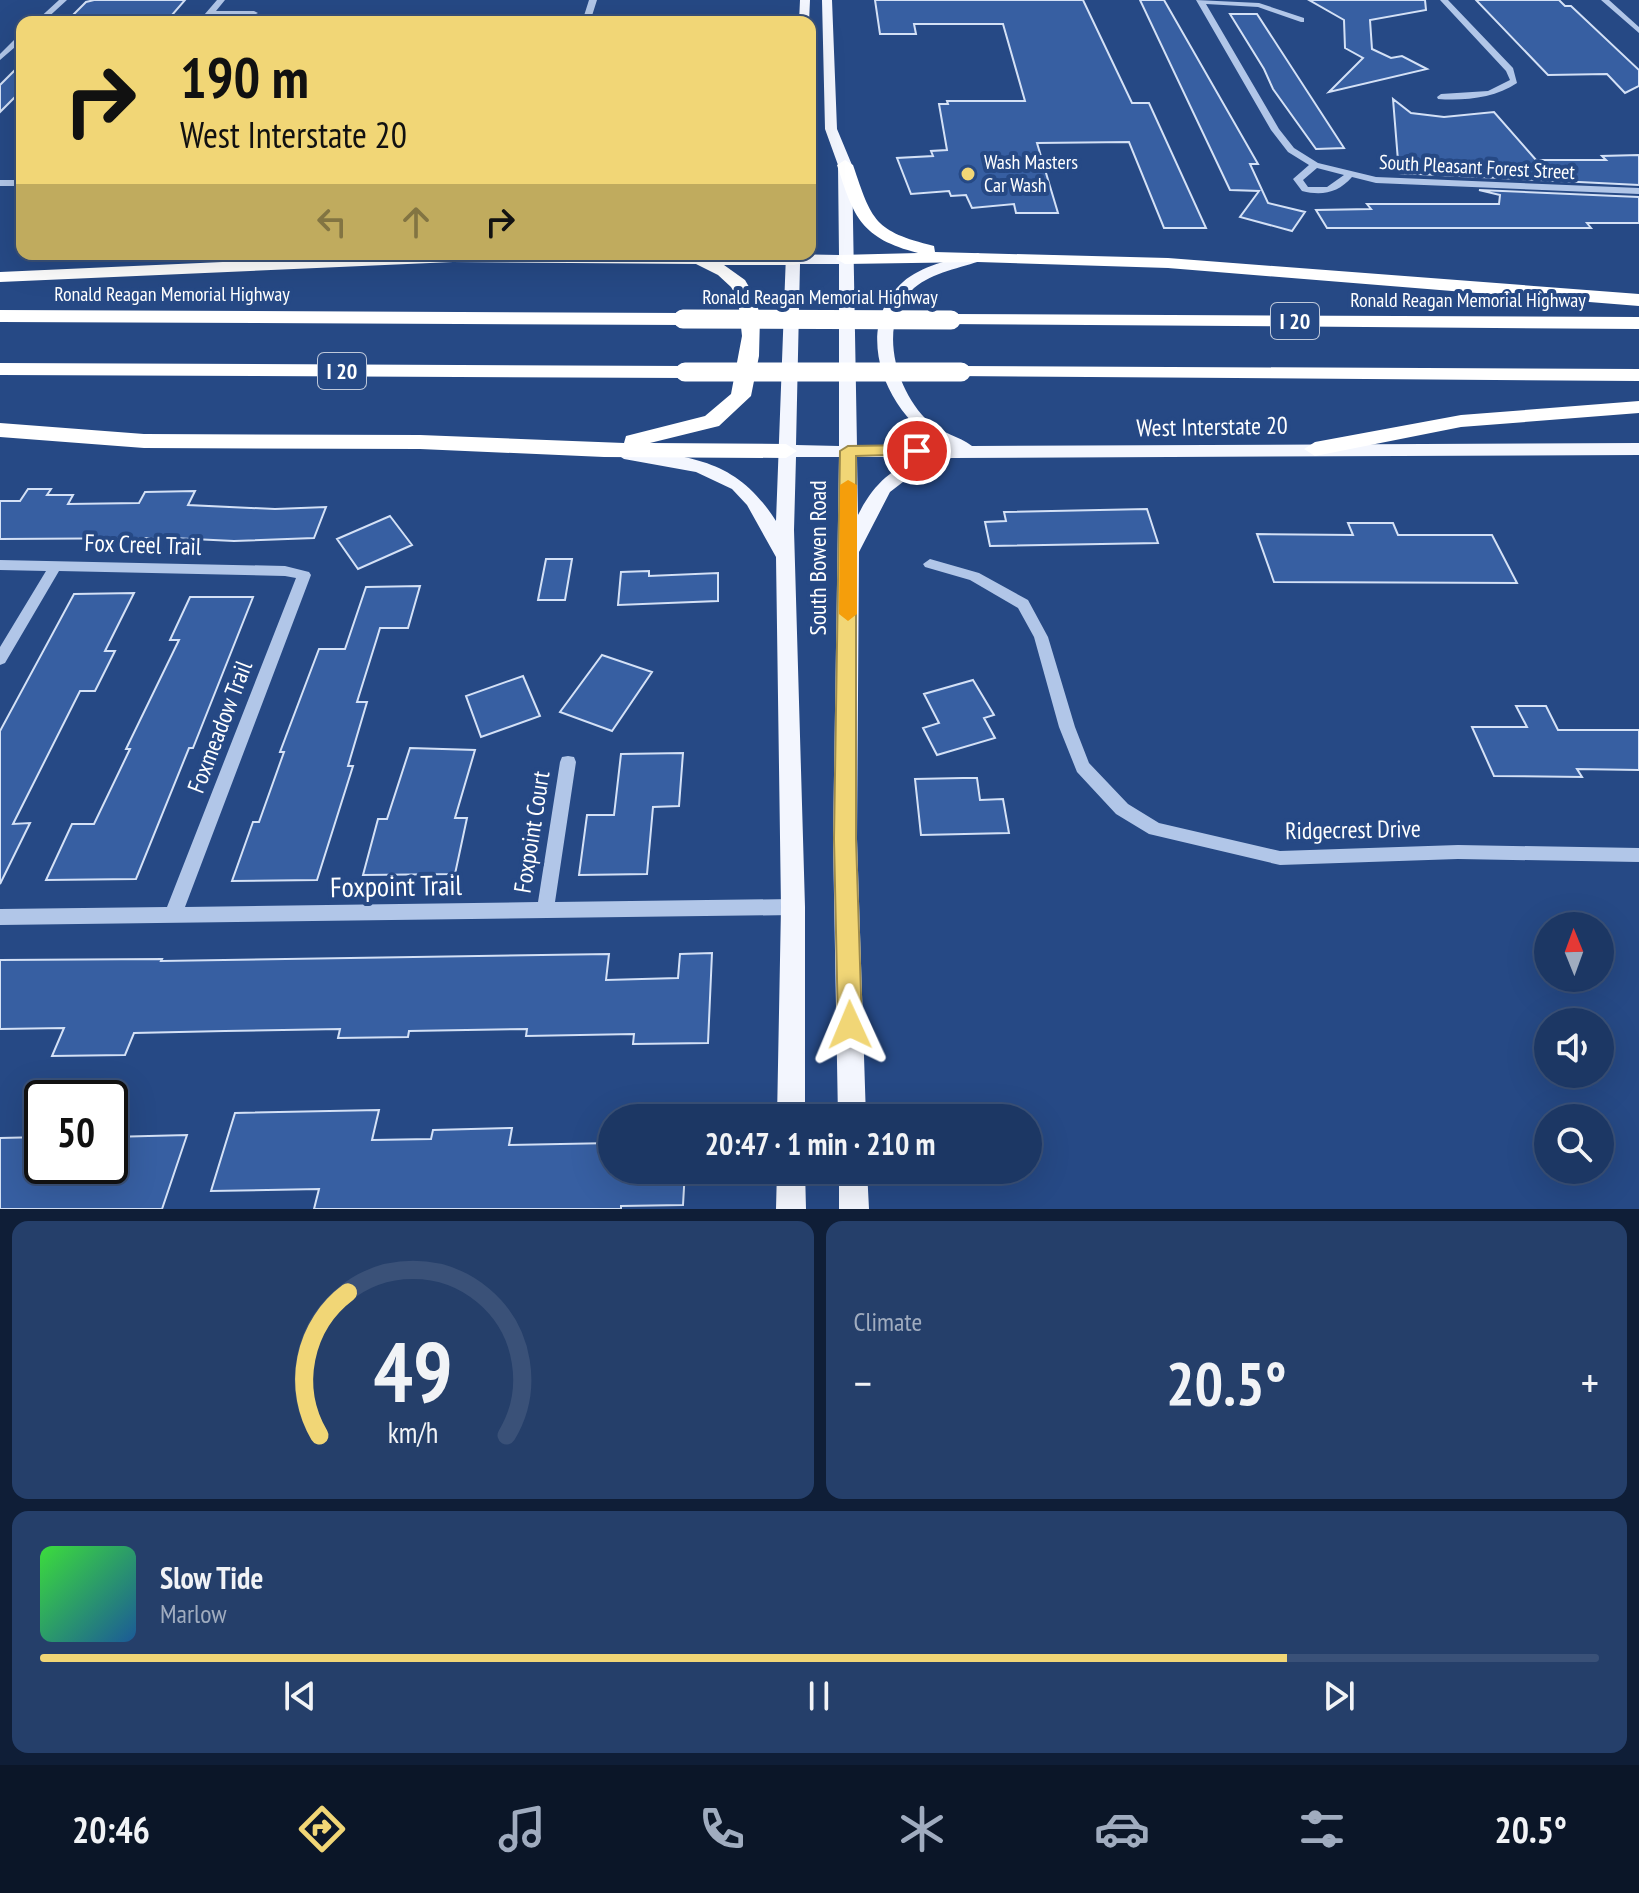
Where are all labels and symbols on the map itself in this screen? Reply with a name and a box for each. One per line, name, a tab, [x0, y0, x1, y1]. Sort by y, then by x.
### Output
place label: Wash Masters Car Wash	[984, 149, 1078, 198]
street label: South Pleasant Forest Street	[1378, 149, 1576, 185]
marker: Wash Masters Car Wash	[959, 165, 977, 183]
street label: Ronald Reagan Memorial Highway	[54, 281, 290, 307]
street label: Ronald Reagan Memorial Highway	[702, 284, 938, 310]
street label: Ronald Reagan Memorial Highway	[1350, 287, 1586, 313]
road number: I 20	[1271, 303, 1319, 339]
road number: I 20	[318, 353, 366, 389]
street label: West Interstate 20	[1136, 410, 1288, 443]
pin	[883, 417, 951, 485]
street label: South Bowen Road	[802, 480, 833, 636]
street label: Fox Creel Trail	[84, 527, 202, 562]
street label: Foxmeadow Trail	[180, 656, 259, 797]
street label: Foxpoint Court	[507, 768, 556, 895]
street label: Ridgecrest Drive	[1285, 813, 1421, 846]
street label: Foxpoint Trail	[330, 866, 463, 905]
north arrow	[1534, 912, 1614, 992]
position arrow	[808, 983, 892, 1067]
speed limit sign: 50	[24, 1080, 128, 1184]

